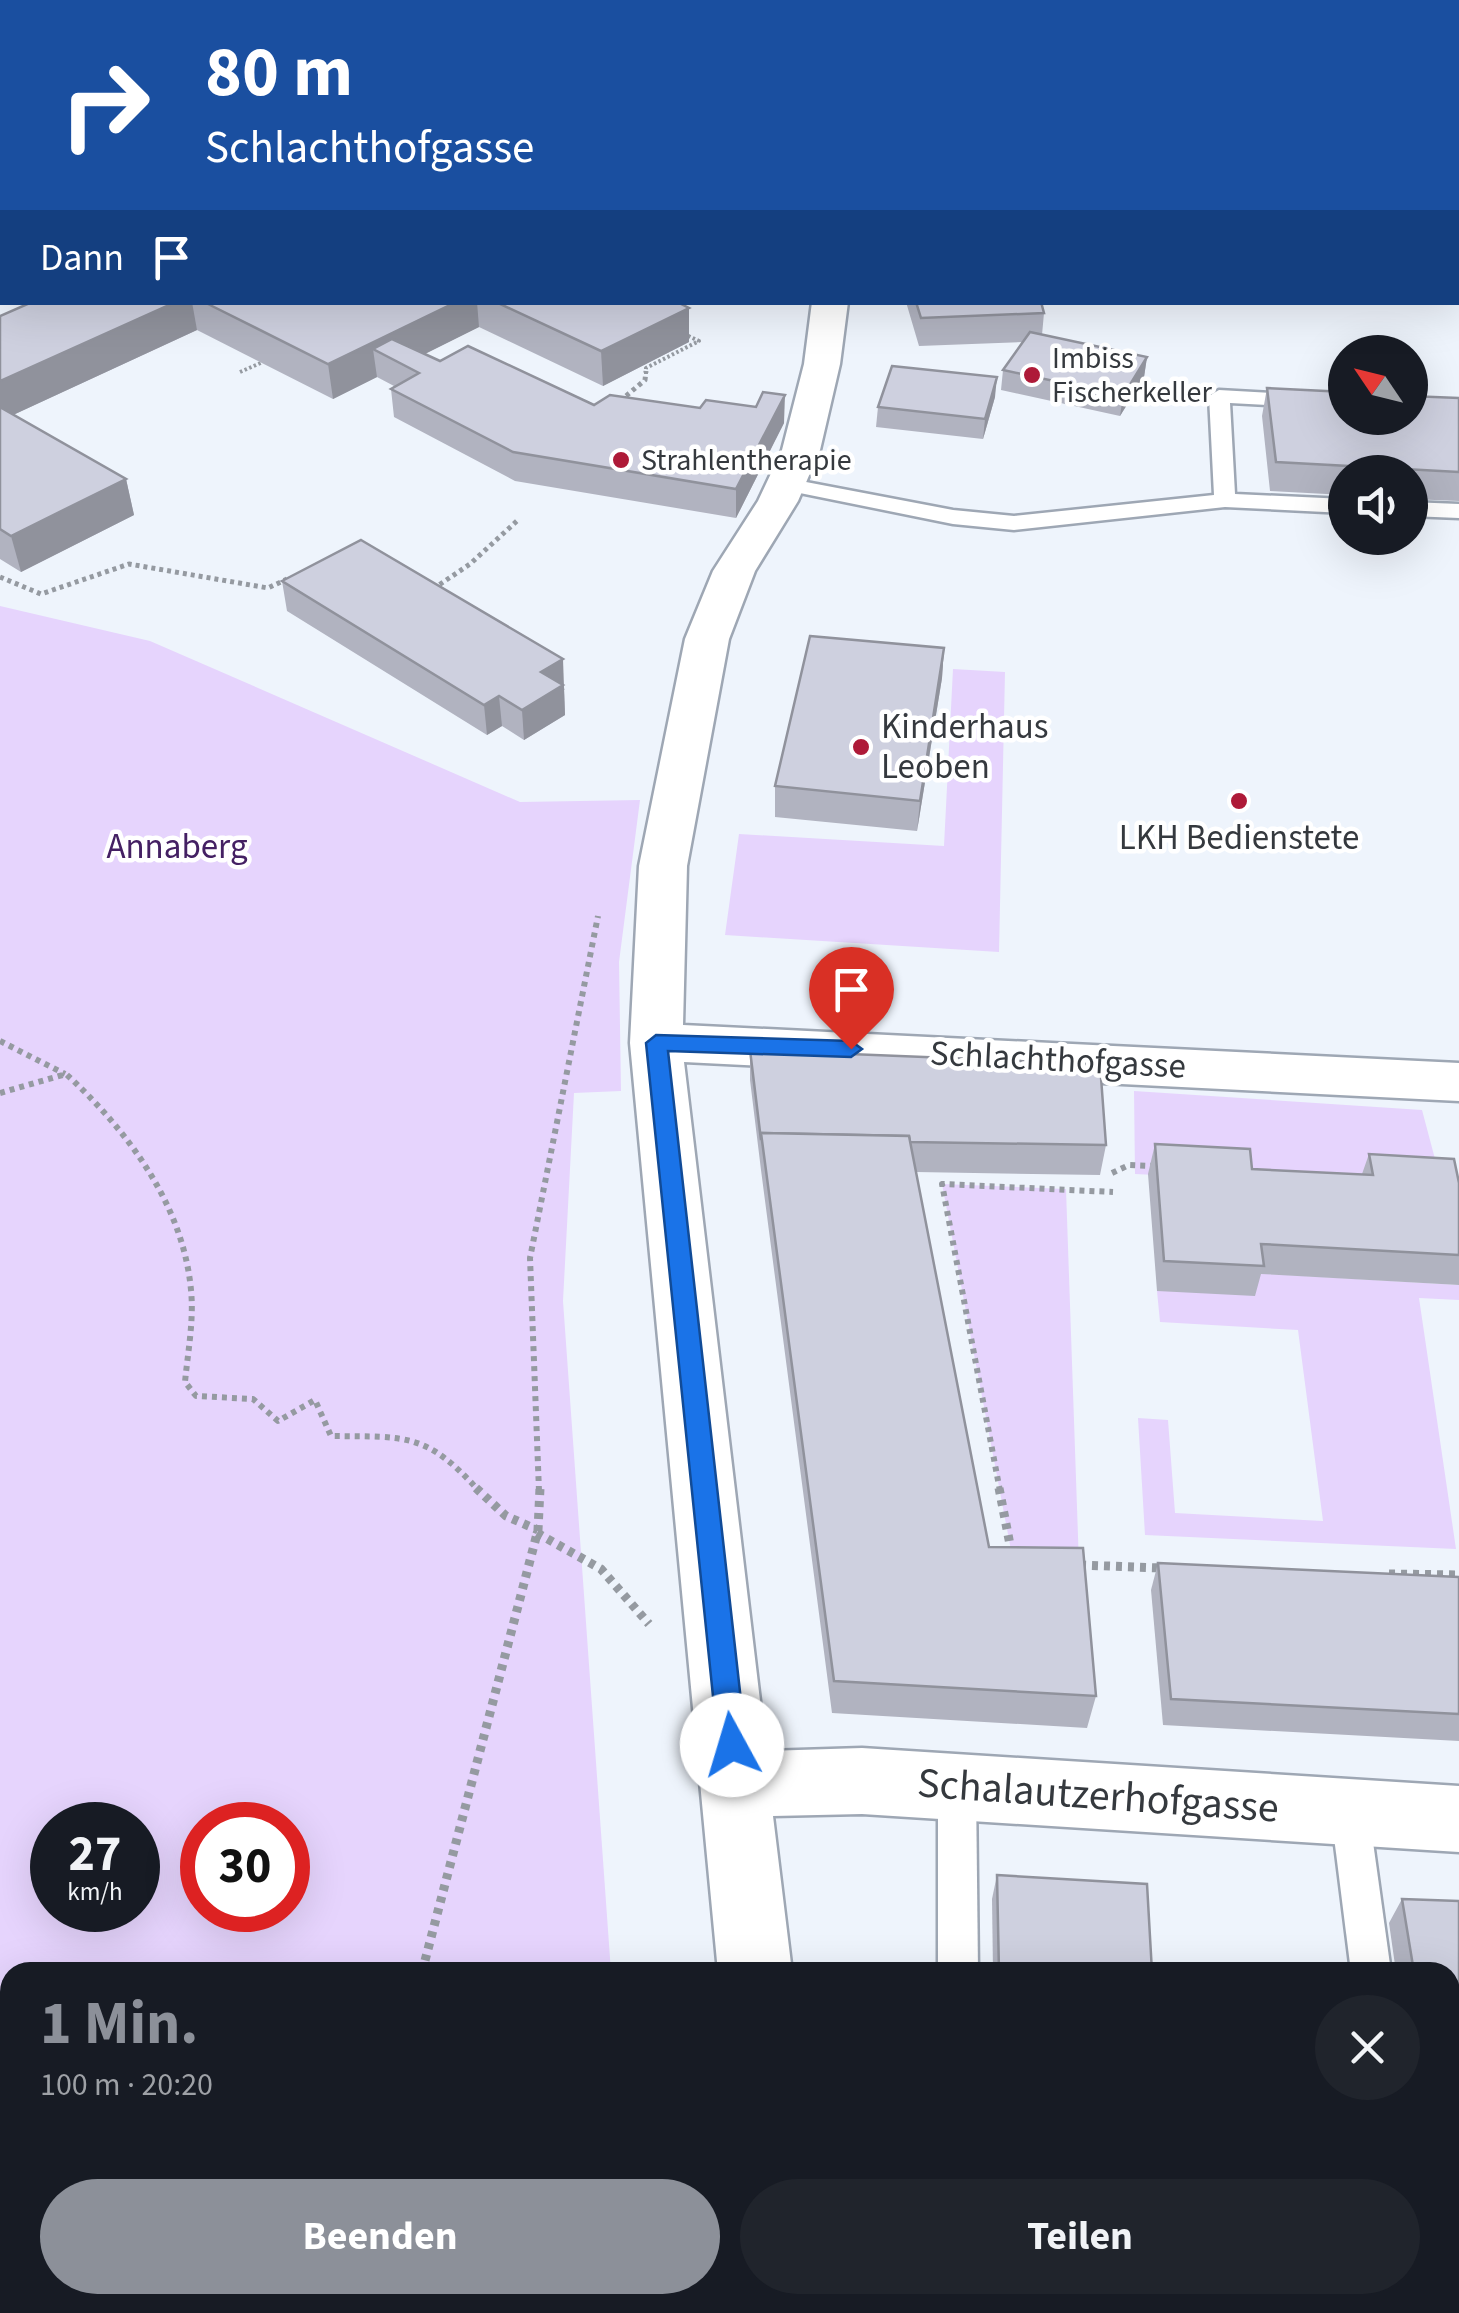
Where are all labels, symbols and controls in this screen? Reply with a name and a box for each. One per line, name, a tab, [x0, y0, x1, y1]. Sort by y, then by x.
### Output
text: 80 m	[205, 23, 353, 123]
icon: right	[40, 40, 170, 170]
text: Schlachthofgasse	[205, 116, 534, 180]
icon: arrive	[144, 230, 199, 285]
text: Dann	[40, 231, 124, 285]
north arrow	[1328, 335, 1428, 435]
map controls	[1328, 335, 1428, 555]
place label: Imbiss Fischerkeller	[1052, 337, 1212, 414]
marker: Imbiss Fischerkeller	[1021, 364, 1043, 386]
place label: Strahlentherapie	[641, 439, 852, 482]
marker: Strahlentherapie	[610, 449, 632, 471]
button: sound	[1328, 455, 1428, 555]
place label: Kinderhaus Leoben	[881, 702, 1048, 792]
marker: Kinderhaus Leoben	[850, 736, 872, 758]
marker: LKH Bedienstete	[1228, 790, 1250, 812]
place label: LKH Bedienstete	[1119, 813, 1359, 863]
park label: Annaberg	[106, 822, 248, 872]
pin	[809, 947, 894, 1050]
icon: arrive	[824, 962, 879, 1017]
street label: Schlachthofgasse	[929, 1028, 1187, 1092]
position arrow	[680, 1693, 784, 1797]
street label: Schalautzerhofgasse	[915, 1753, 1281, 1839]
speed limit sign: 30	[180, 1802, 310, 1932]
text: 27	[69, 1819, 121, 1890]
text: km/h	[67, 1874, 123, 1910]
text: 1 Min.	[40, 1982, 198, 2067]
button: close	[1315, 1995, 1420, 2100]
text: 100 m · 20:20	[40, 2062, 213, 2108]
button: Beenden	[40, 2179, 720, 2294]
button: Teilen	[740, 2179, 1420, 2294]

